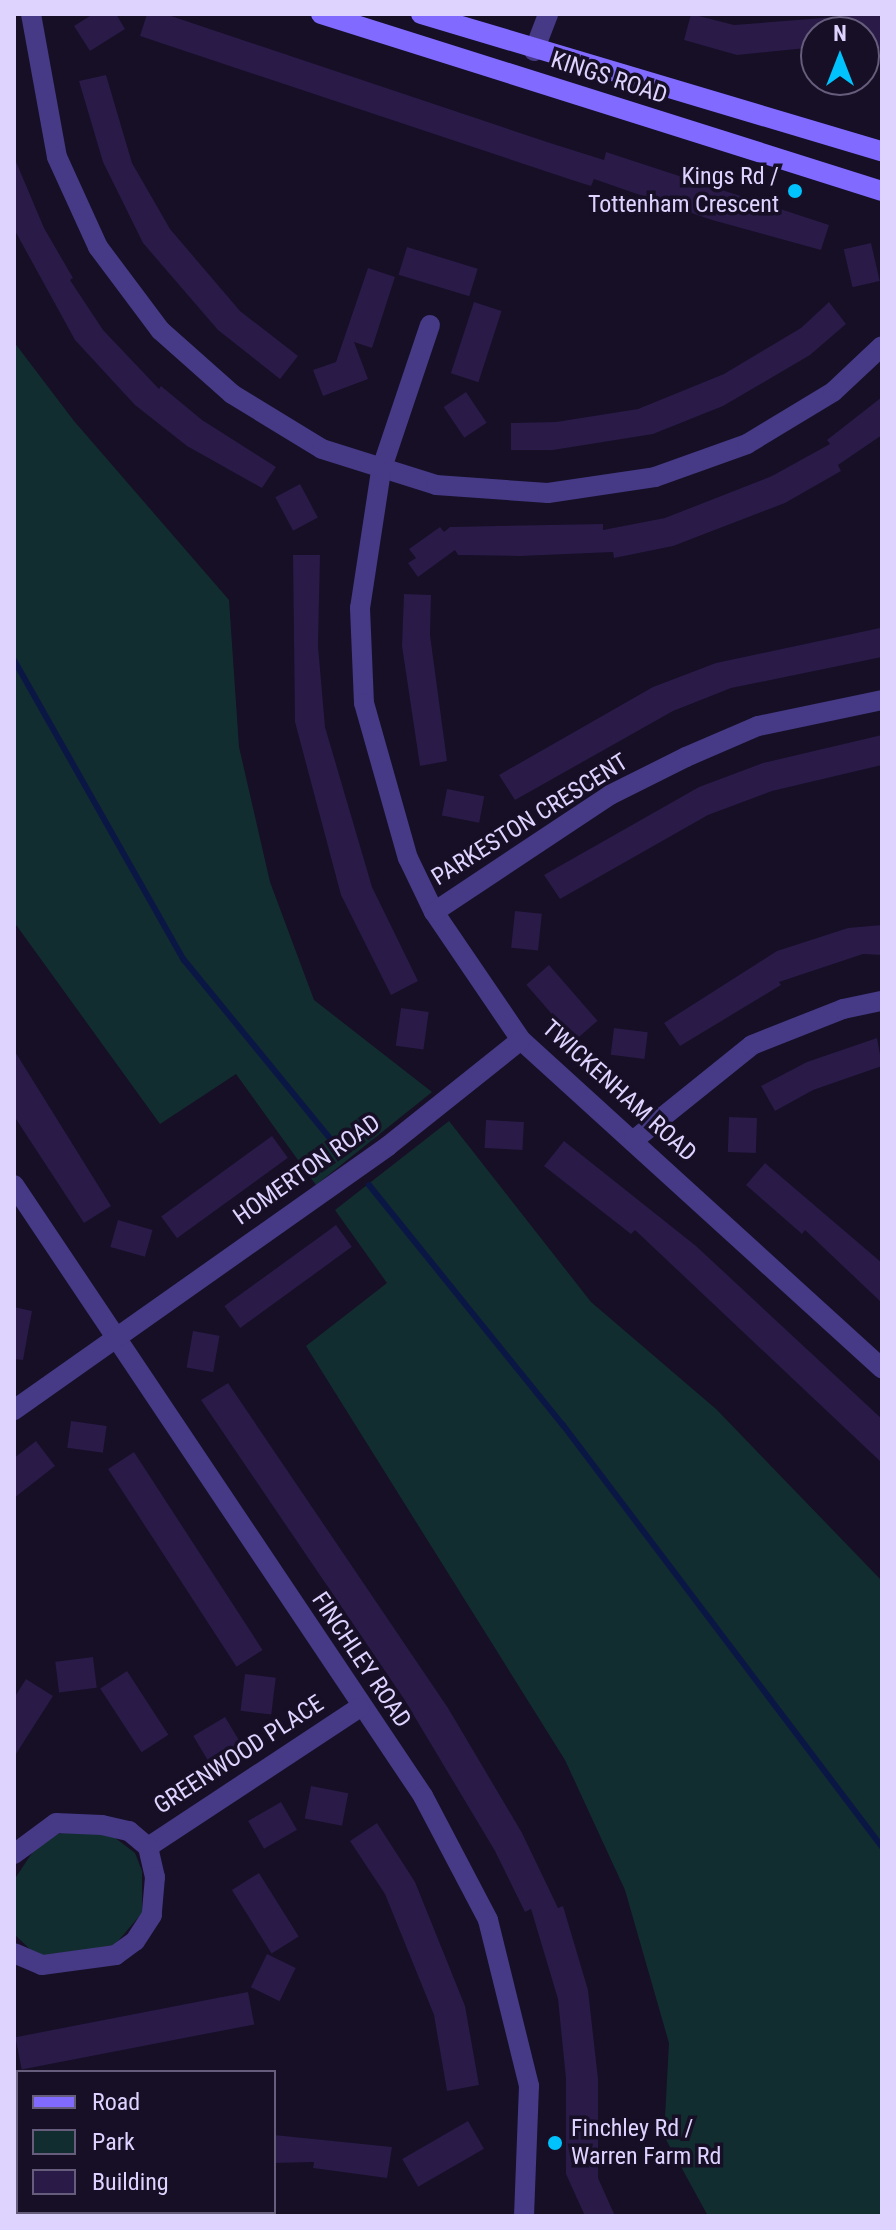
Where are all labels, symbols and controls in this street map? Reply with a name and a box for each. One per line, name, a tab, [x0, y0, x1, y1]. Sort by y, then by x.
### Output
north arrow	[800, 16, 880, 96]
text: N	[833, 21, 847, 46]
street label: KINGS ROAD	[547, 46, 671, 110]
place label: Kings Rd / Tottenham Crescent	[588, 163, 779, 219]
marker: Kings Rd / Tottenham Crescent	[786, 182, 804, 200]
street label: PARKESTON CRESCENT	[427, 748, 633, 892]
street label: TWICKENHAM ROAD	[536, 1014, 702, 1168]
street label: HOMERTON ROAD	[228, 1109, 386, 1231]
street label: FINCHLEY ROAD	[305, 1587, 417, 1733]
street label: GREENWOOD PLACE	[149, 1690, 329, 1820]
legend	[16, 2070, 276, 2214]
text: Road	[92, 2088, 140, 2116]
place label: Finchley Rd / Warren Farm Rd	[571, 2115, 721, 2171]
text: Park	[92, 2128, 135, 2156]
marker: Finchley Rd / Warren Farm Rd	[546, 2134, 564, 2152]
text: Building	[92, 2168, 169, 2196]

